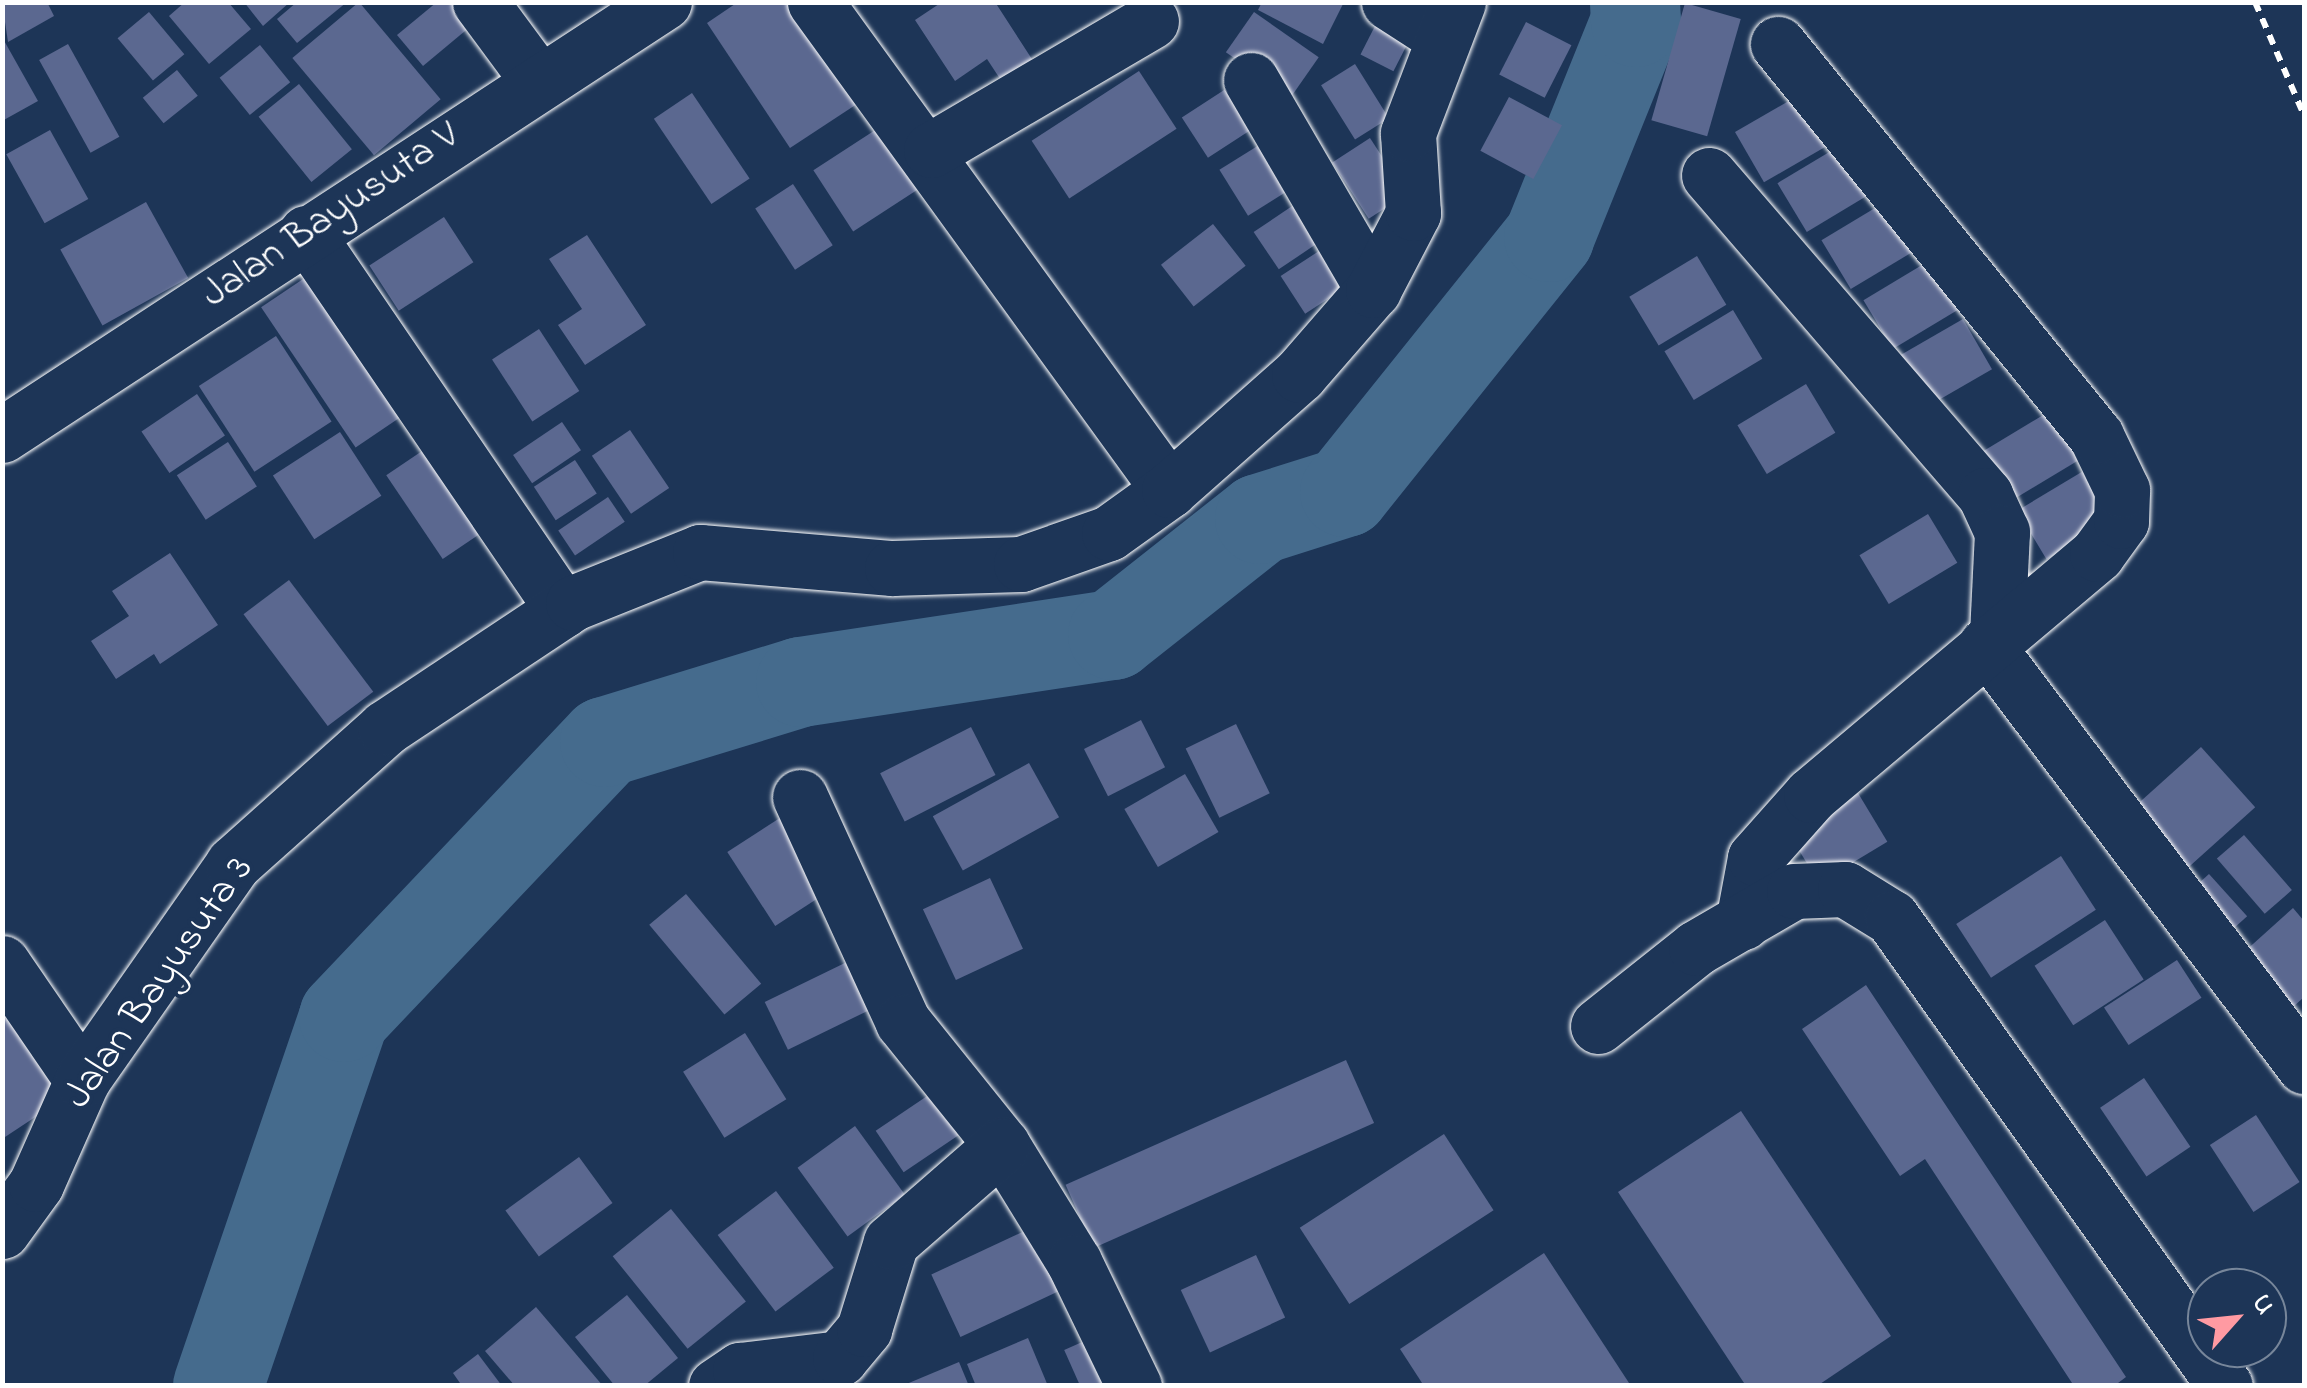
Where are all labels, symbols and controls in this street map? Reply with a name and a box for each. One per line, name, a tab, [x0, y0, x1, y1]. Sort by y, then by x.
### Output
street label: Jalan Bayusuta V	[193, 112, 469, 320]
street label: Jalan Bayusuta 3	[55, 847, 265, 1119]
north arrow	[2187, 1268, 2287, 1368]
text: U	[2240, 1288, 2285, 1322]

